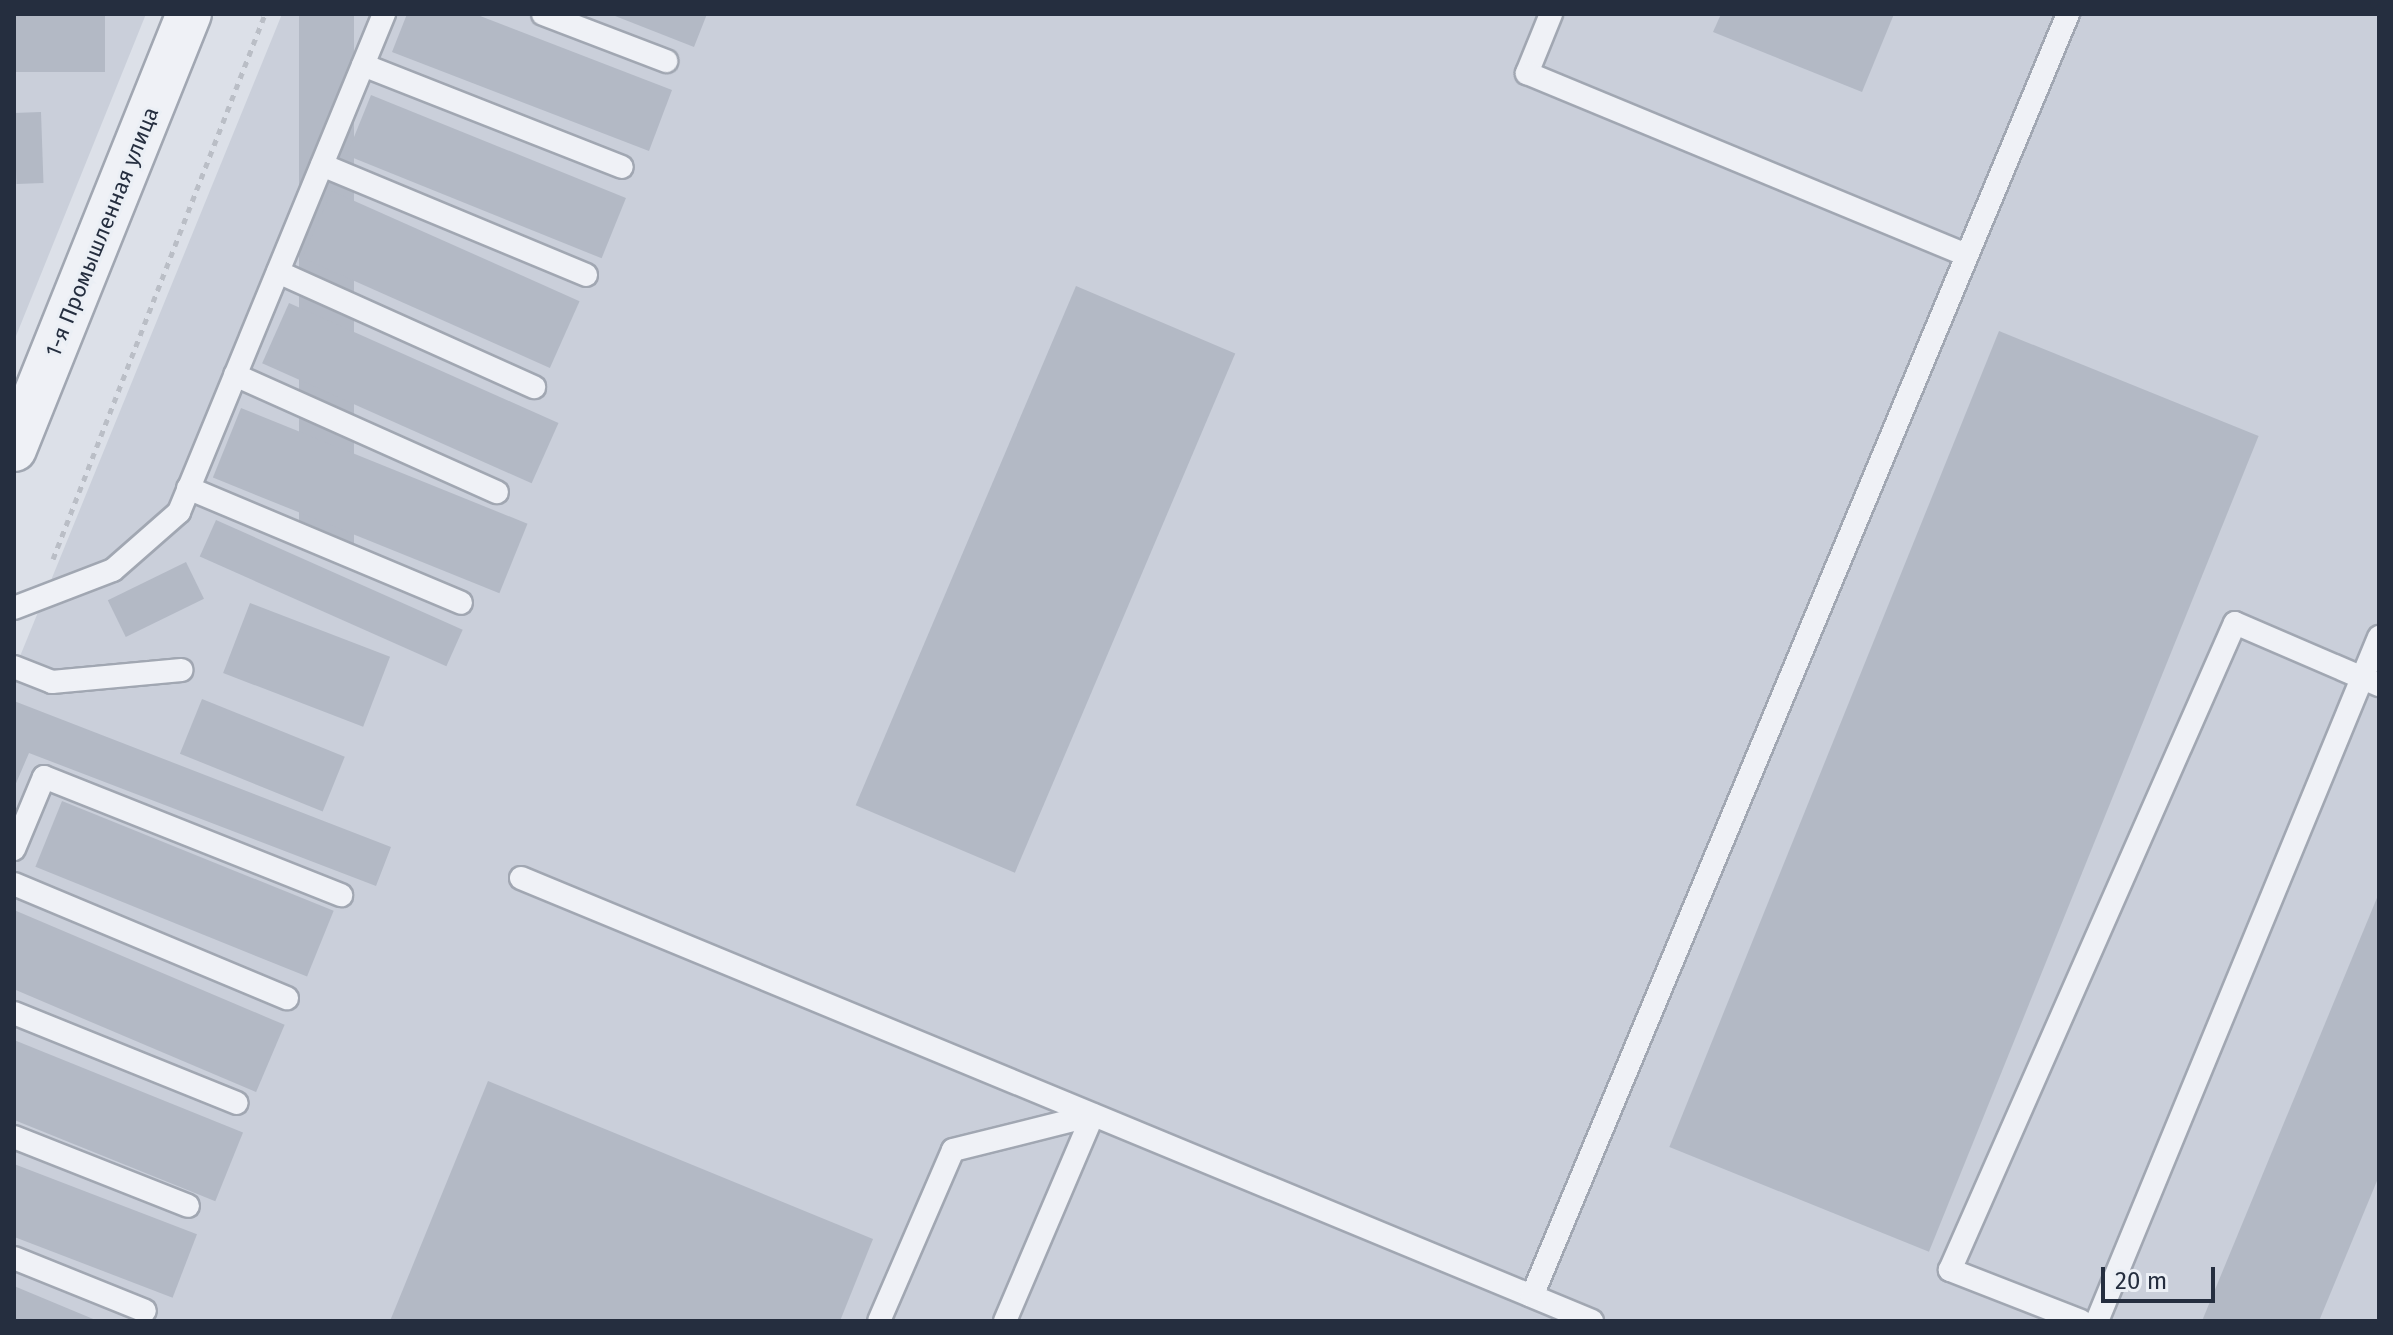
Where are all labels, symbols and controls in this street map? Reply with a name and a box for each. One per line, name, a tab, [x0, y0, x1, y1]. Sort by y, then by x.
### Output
street label: 1-я Промышленная улица	[40, 103, 164, 361]
scale bar	[2105, 1251, 2219, 1301]
text: 20 m	[2115, 1267, 2167, 1295]

